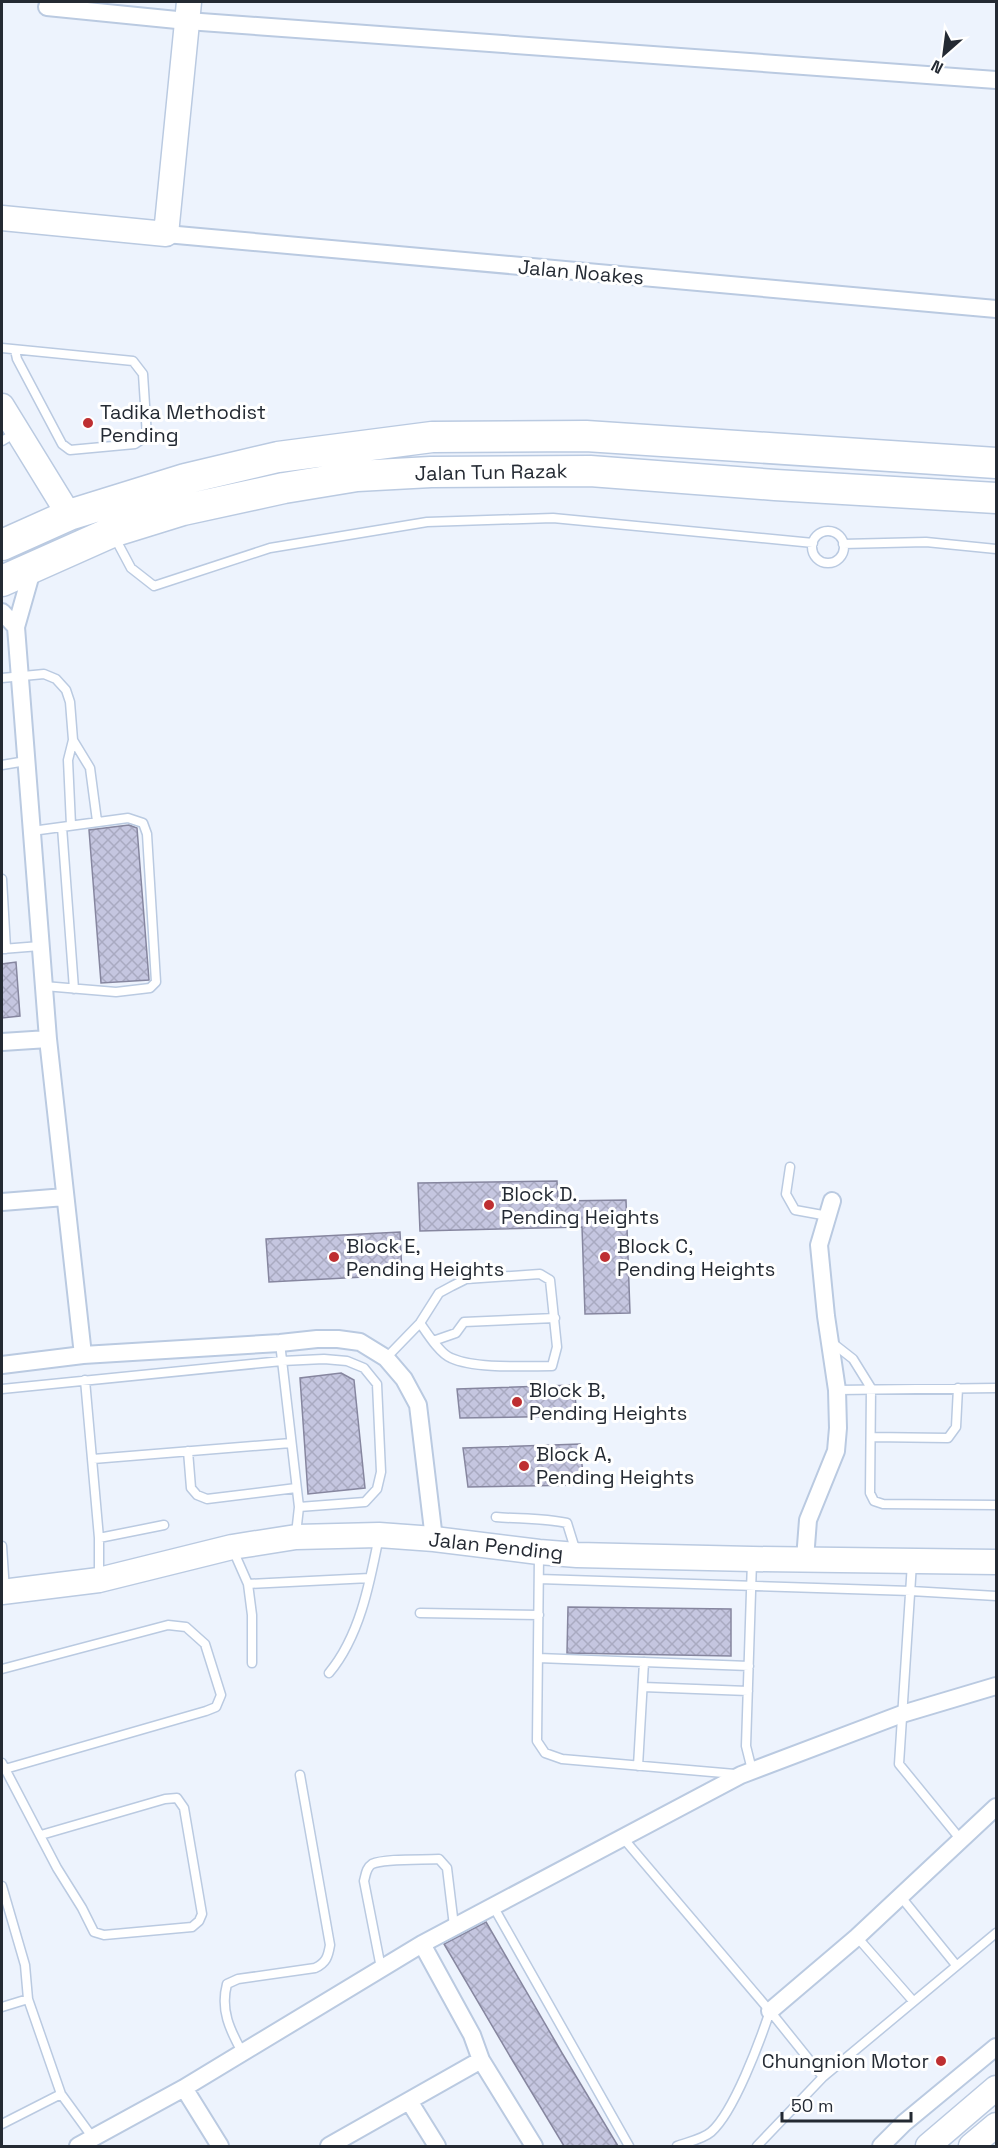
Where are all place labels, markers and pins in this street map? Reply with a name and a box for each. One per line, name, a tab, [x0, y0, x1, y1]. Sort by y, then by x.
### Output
place label: Tadika Methodist Pending	[100, 399, 266, 448]
marker: Tadika Methodist Pending	[81, 416, 95, 430]
place label: Block D. Pending Heights	[501, 1181, 659, 1230]
marker: Block D. Pending Heights	[482, 1198, 496, 1212]
place label: Block E, Pending Heights	[346, 1233, 504, 1282]
place label: Block C, Pending Heights	[617, 1233, 775, 1282]
marker: Block E, Pending Heights	[327, 1250, 341, 1264]
marker: Block C, Pending Heights	[598, 1250, 612, 1264]
place label: Block B, Pending Heights	[529, 1377, 687, 1426]
marker: Block B, Pending Heights	[510, 1395, 524, 1409]
place label: Block A, Pending Heights	[536, 1441, 694, 1490]
marker: Block A, Pending Heights	[517, 1459, 531, 1473]
place label: Chungnion Motor	[762, 2048, 929, 2074]
marker: Chungnion Motor	[934, 2054, 948, 2068]

